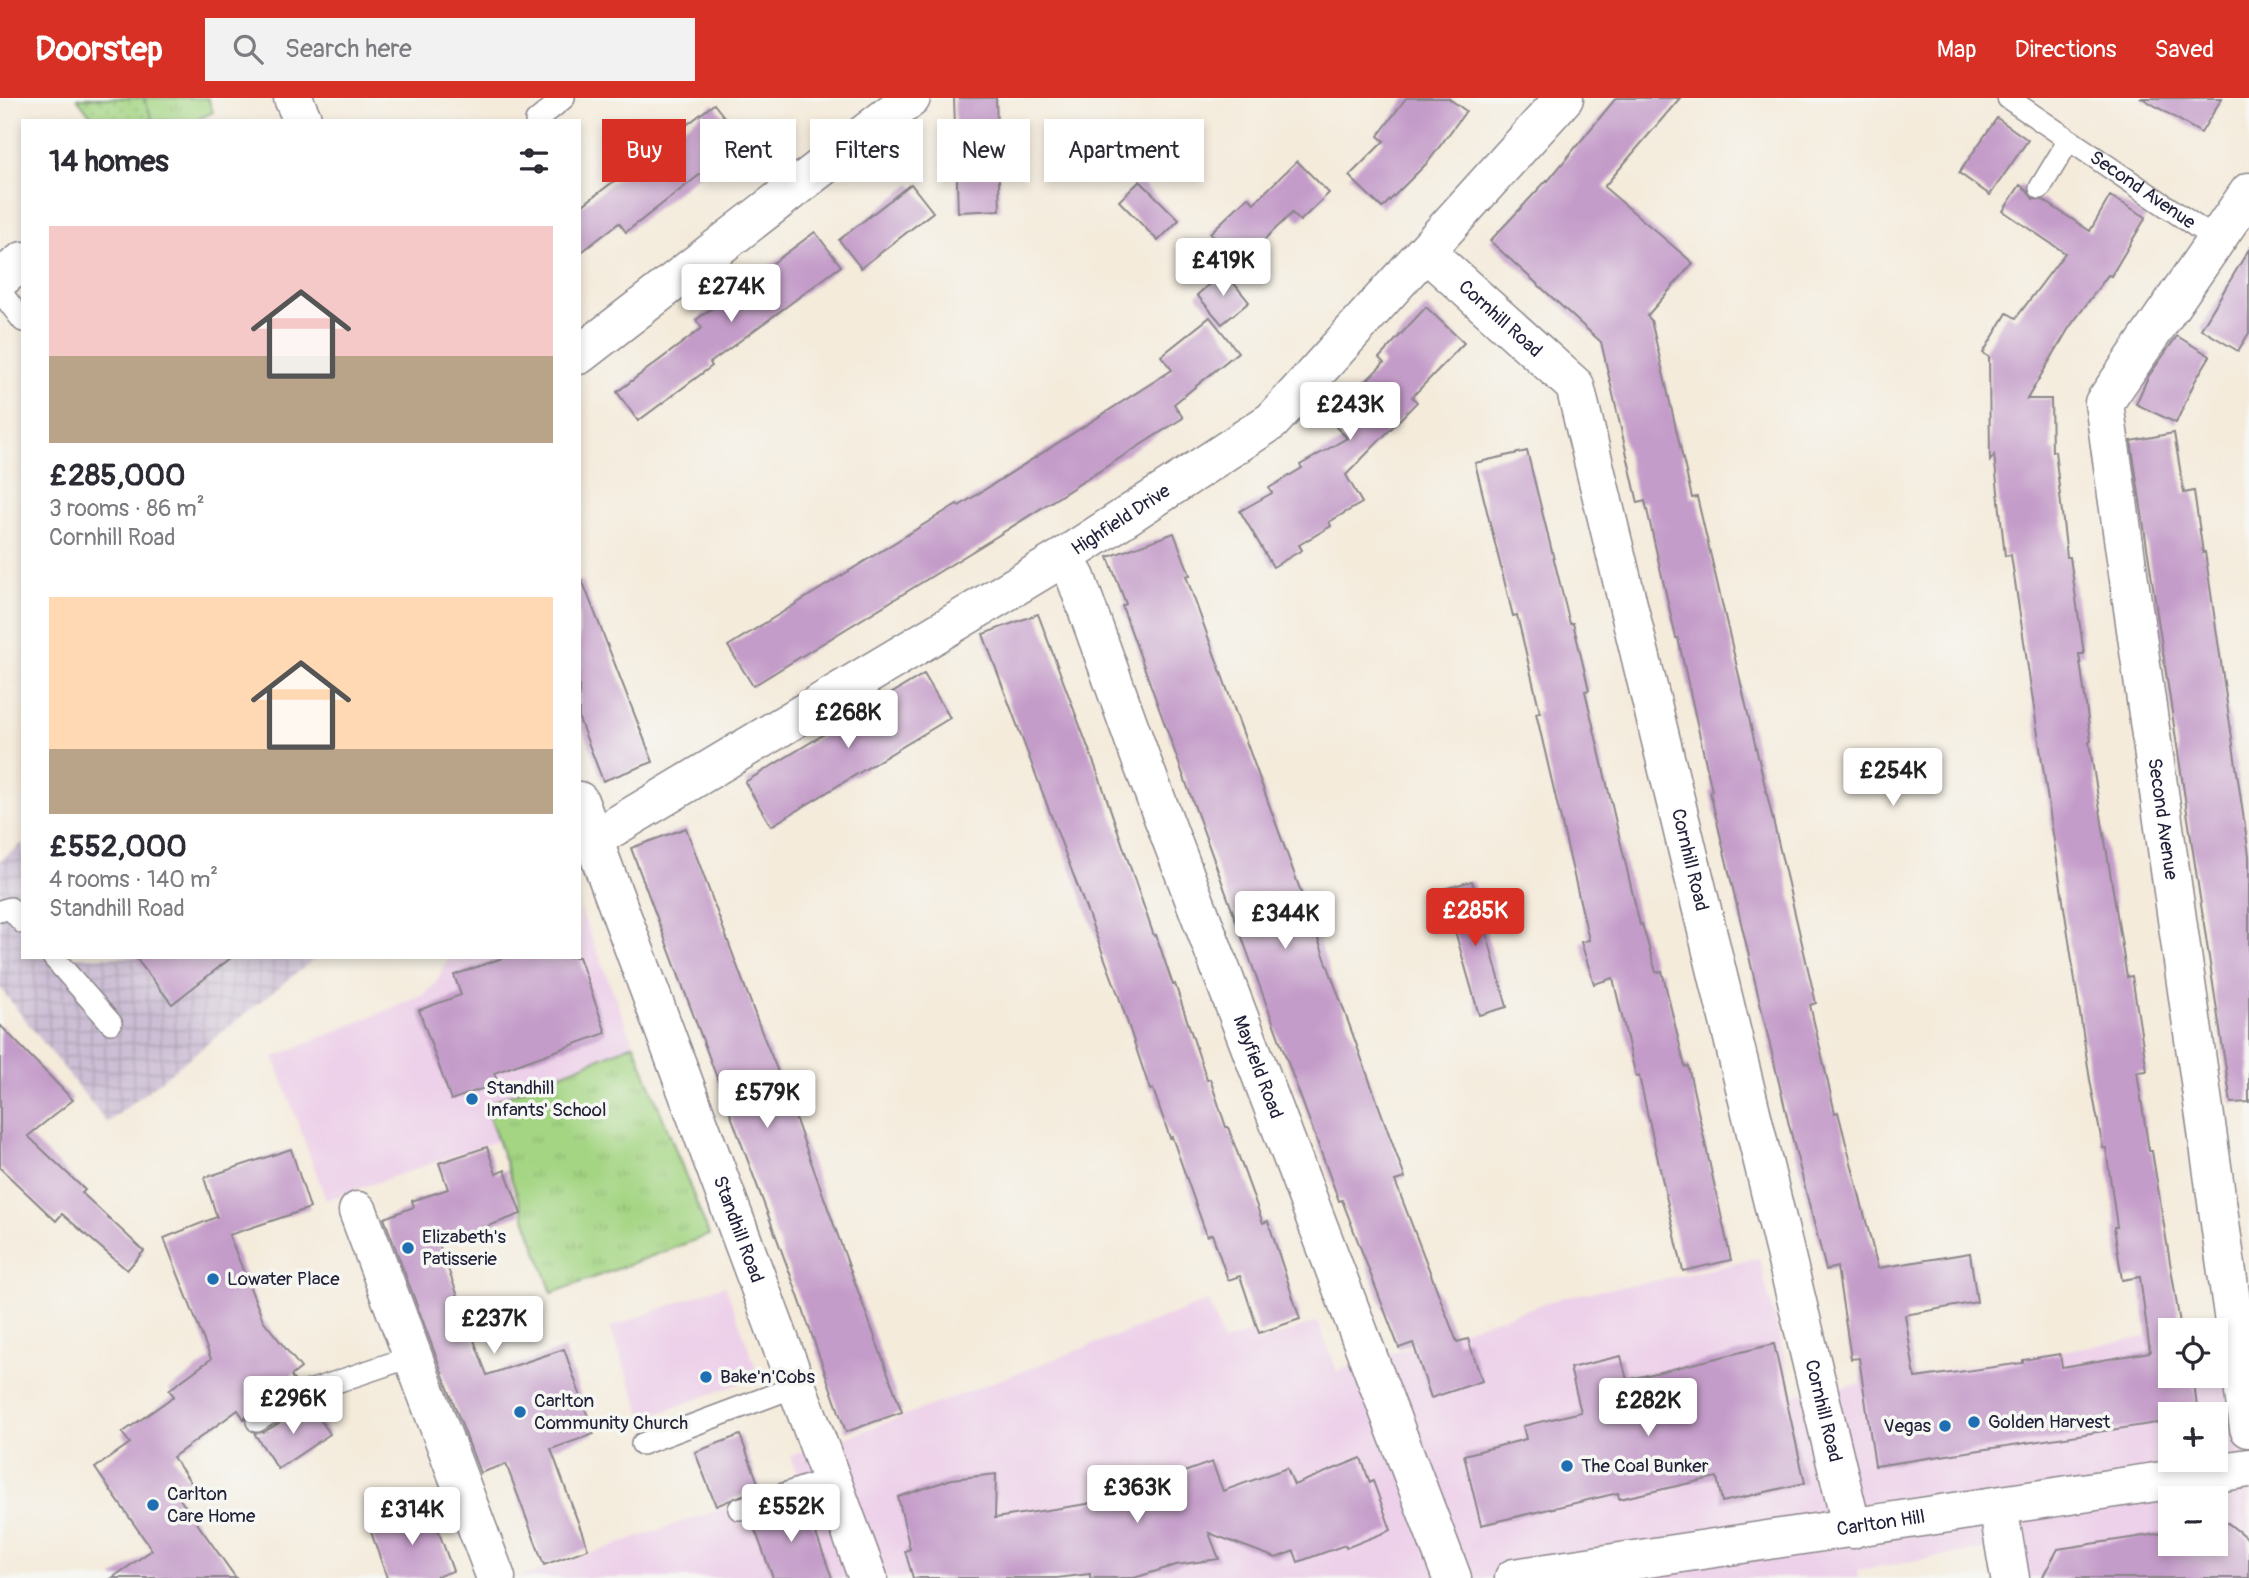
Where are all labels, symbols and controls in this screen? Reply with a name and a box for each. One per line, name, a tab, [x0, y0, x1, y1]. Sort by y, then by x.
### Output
search box	[205, 18, 695, 81]
text: Doorstep	[35, 29, 163, 70]
icon: search	[229, 30, 267, 68]
text: Search here	[285, 33, 412, 65]
text: Map	[1937, 35, 1977, 64]
text: Directions	[2015, 35, 2116, 64]
text: Saved	[2154, 35, 2214, 64]
chip: Buy	[602, 119, 686, 182]
chip: Rent	[700, 119, 796, 182]
chip: Filters	[810, 119, 923, 182]
chip: New	[937, 119, 1030, 182]
chip: Apartment	[1044, 119, 1204, 182]
icon: filters	[515, 142, 553, 180]
text: 14 homes	[49, 143, 169, 180]
street label: Second Avenue	[2085, 145, 2201, 235]
pin: £419K	[1174, 238, 1272, 298]
text: £419K	[1192, 246, 1254, 275]
pin: £274K	[682, 264, 780, 324]
icon: home	[238, 271, 364, 397]
text: £274K	[697, 272, 765, 301]
street label: Cornhill Road	[1453, 275, 1547, 363]
pin: £243K	[1301, 382, 1399, 442]
text: £243K	[1316, 390, 1384, 419]
text: £285,000	[49, 457, 186, 494]
street label: Highfield Drive	[1067, 478, 1175, 561]
text: 3 rooms · 86 m²	[49, 494, 205, 523]
text: Cornhill Road	[49, 523, 175, 552]
icon: home	[238, 642, 364, 768]
pin: £268K	[799, 690, 897, 750]
text: £268K	[815, 698, 881, 727]
pin: £254K	[1844, 748, 1942, 808]
text: £254K	[1859, 756, 1927, 785]
street label: Second Avenue	[2142, 756, 2183, 882]
street label: Cornhill Road	[1666, 806, 1714, 914]
text: £552,000	[49, 828, 187, 865]
text: 4 rooms · 140 m²	[49, 865, 218, 894]
pin: £285K	[1426, 888, 1524, 948]
pin: £344K	[1236, 892, 1334, 951]
text: Standhill Road	[49, 894, 185, 923]
text: £285K	[1442, 896, 1508, 925]
text: £344K	[1251, 899, 1319, 928]
street label: Mayfield Road	[1227, 1012, 1288, 1122]
pin: £579K	[718, 1070, 816, 1130]
place label: Standhill Infants' School	[486, 1076, 607, 1122]
text: £579K	[734, 1078, 800, 1107]
marker: Standhill Infants' School	[464, 1091, 480, 1107]
street label: Standhill Road	[708, 1173, 769, 1286]
place label: Elizabeth's Patisserie	[422, 1225, 507, 1271]
marker: Elizabeth's Patisserie	[400, 1240, 416, 1256]
place label: Lowater Place	[227, 1267, 340, 1291]
marker: Lowater Place	[205, 1271, 221, 1287]
pin: £237K	[445, 1296, 543, 1356]
text: £237K	[461, 1304, 527, 1333]
map controls	[2158, 1318, 2228, 1556]
button: locate	[2158, 1318, 2228, 1388]
street label: Cornhill Road	[1799, 1357, 1847, 1465]
place label: Bake'n'Cobs	[720, 1365, 815, 1389]
marker: Bake'n'Cobs	[698, 1369, 714, 1385]
pin: £296K	[244, 1376, 342, 1436]
pin: £282K	[1599, 1378, 1697, 1438]
text: £296K	[260, 1384, 326, 1413]
text: £282K	[1615, 1386, 1681, 1415]
place label: Carlton Community Church	[534, 1389, 688, 1435]
button: +	[2158, 1402, 2228, 1472]
marker: Carlton Community Church	[512, 1404, 528, 1420]
place label: Golden Harvest	[1988, 1410, 2111, 1434]
place label: Vegas	[1883, 1414, 1931, 1438]
marker: Golden Harvest	[1966, 1414, 1982, 1430]
marker: Vegas	[1937, 1418, 1953, 1434]
place label: The Coal Bunker	[1581, 1454, 1709, 1478]
marker: The Coal Bunker	[1559, 1458, 1575, 1474]
pin: £363K	[1088, 1466, 1186, 1525]
text: £363K	[1103, 1473, 1171, 1502]
place label: Carlton Care Home	[167, 1482, 256, 1528]
pin: £552K	[742, 1484, 840, 1544]
button: −	[2158, 1486, 2228, 1556]
pin: £314K	[363, 1488, 461, 1547]
text: £552K	[758, 1492, 824, 1521]
text: £314K	[380, 1495, 444, 1524]
marker: Carlton Care Home	[145, 1497, 161, 1513]
street label: Carlton Hill	[1835, 1505, 1927, 1542]

